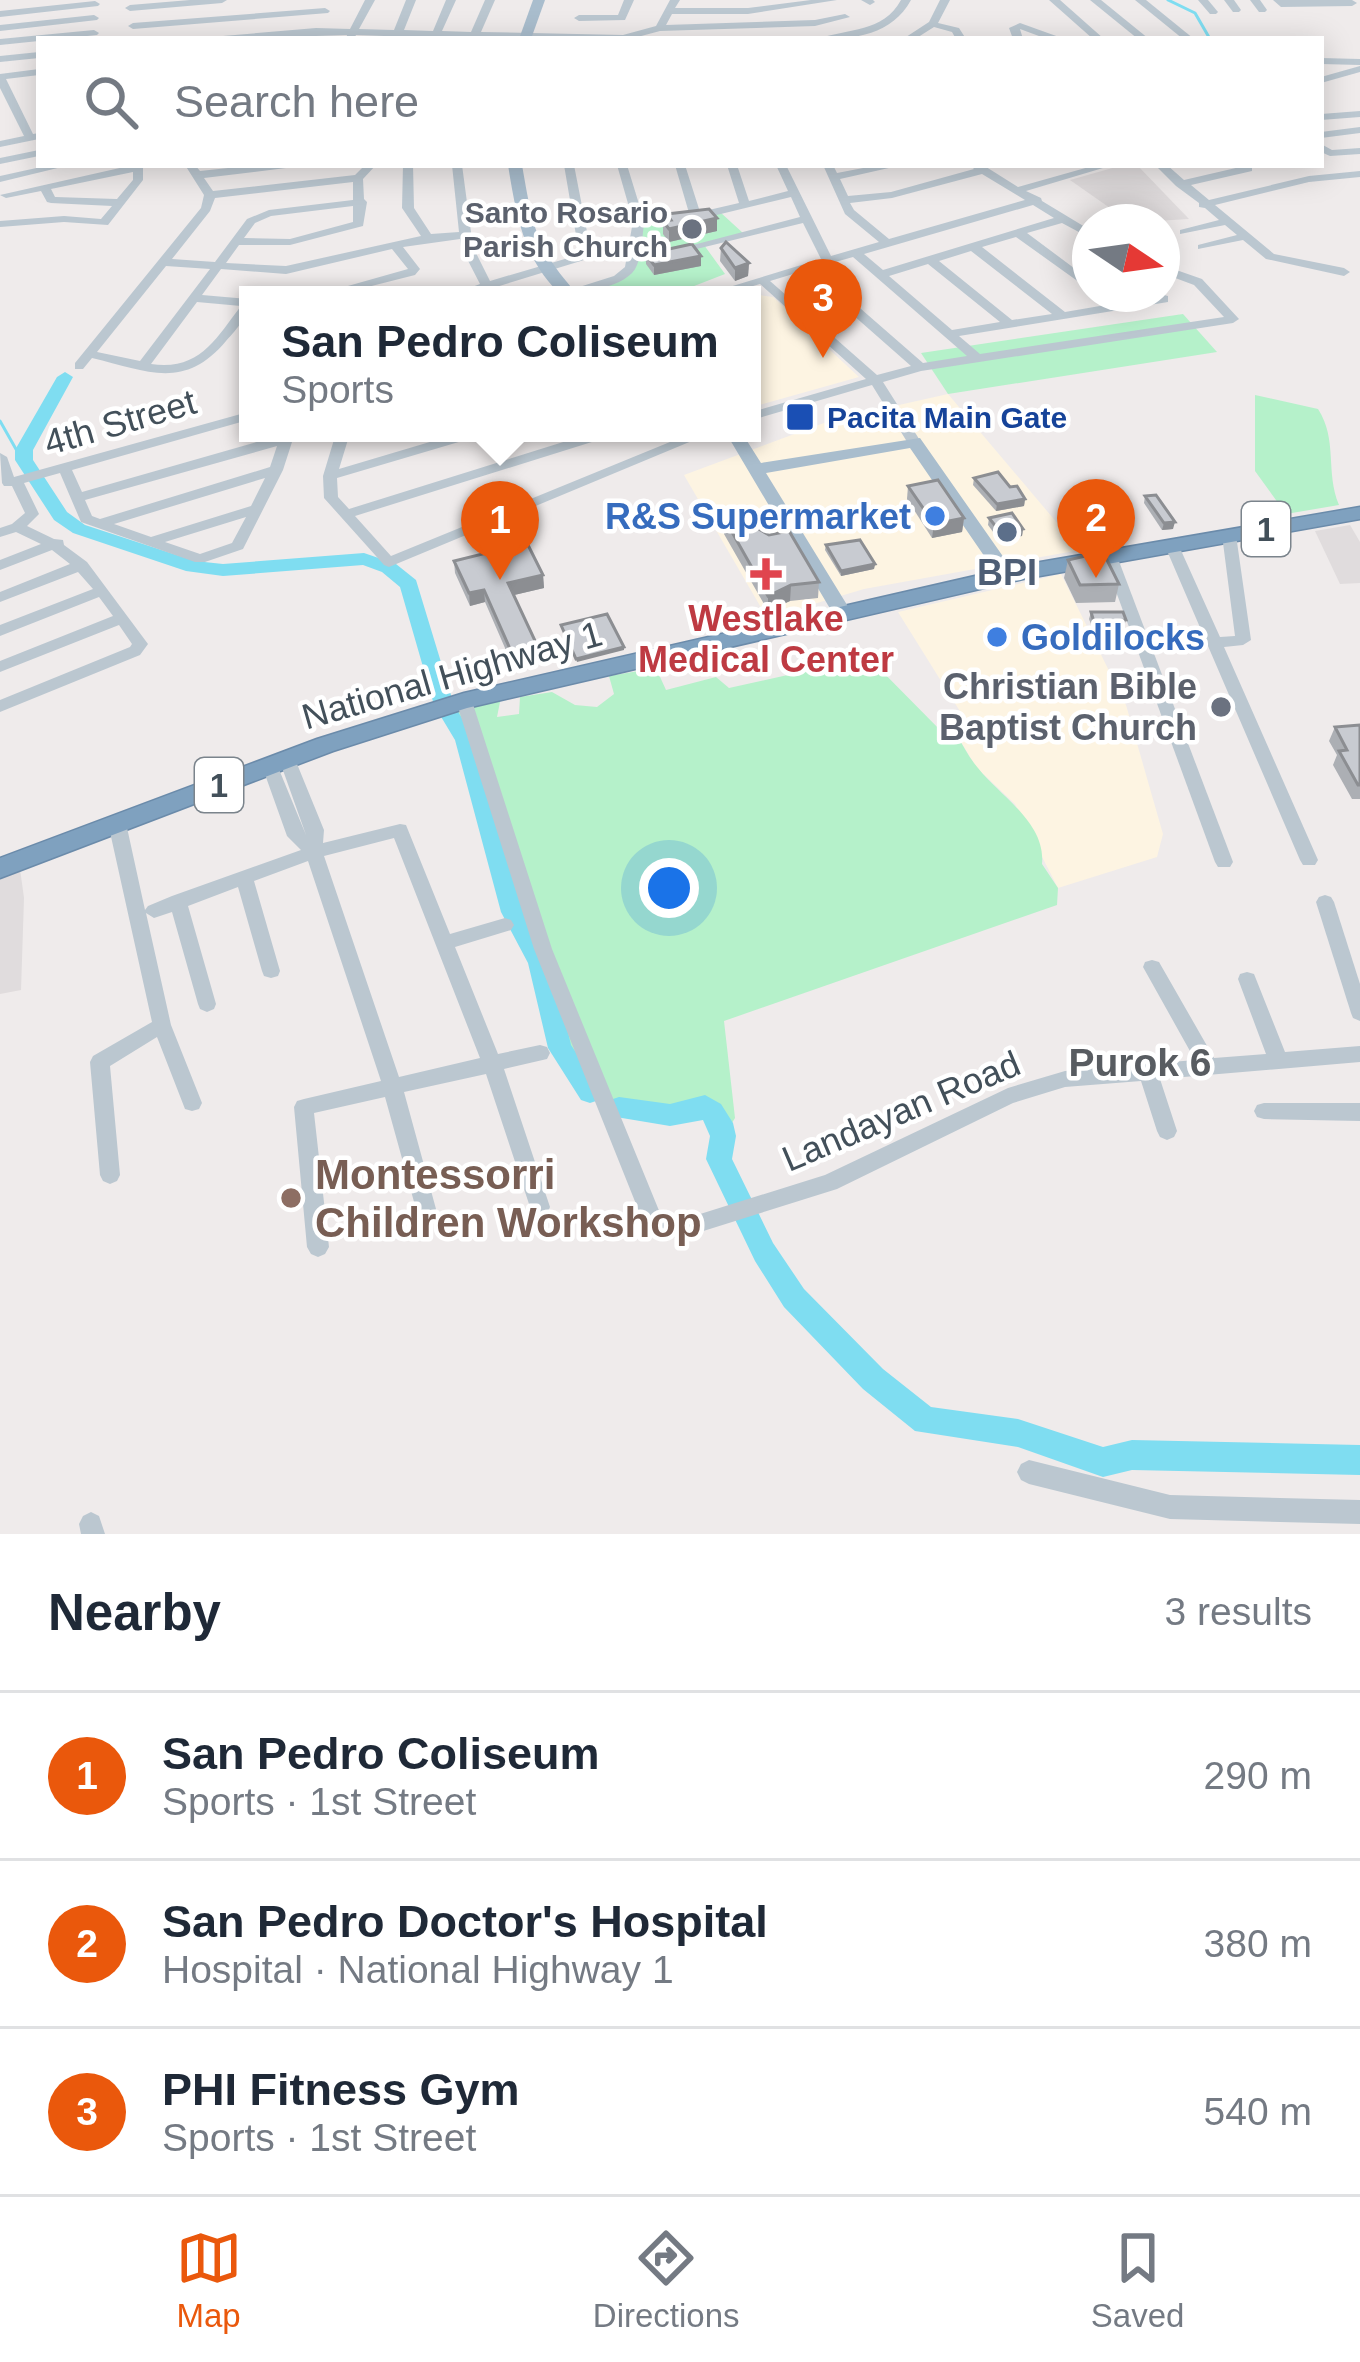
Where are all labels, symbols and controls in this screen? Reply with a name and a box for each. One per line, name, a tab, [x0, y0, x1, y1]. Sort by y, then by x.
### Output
search box	[36, 36, 1324, 168]
icon: search	[78, 69, 144, 135]
text: Search here	[174, 76, 419, 127]
place label: Santo Rosario Parish Church	[463, 196, 668, 263]
north arrow	[1072, 204, 1180, 312]
marker: Santo Rosario Parish Church	[679, 216, 705, 242]
pin: 3	[784, 259, 862, 358]
popup	[239, 286, 761, 442]
text: San Pedro Coliseum	[281, 316, 719, 367]
text: Sports	[281, 368, 394, 411]
street label: 4th Street	[39, 381, 201, 463]
marker: Pacita Main Gate	[784, 401, 816, 433]
place label: Pacita Main Gate	[827, 401, 1067, 434]
pin: 2	[1057, 479, 1135, 578]
pin: 1	[461, 481, 539, 580]
place label: R&S Supermarket	[605, 496, 911, 537]
road number: 1	[1242, 502, 1290, 556]
marker: R&S Supermarket	[922, 503, 948, 529]
marker: BPI	[994, 519, 1020, 545]
place label: BPI	[977, 552, 1037, 593]
marker: Westlake Medical Center	[750, 558, 782, 590]
place label: Westlake Medical Center	[638, 598, 894, 680]
street label: National Highway 1	[297, 613, 607, 737]
place label: Goldilocks	[1021, 617, 1205, 658]
marker: Goldilocks	[984, 624, 1010, 650]
place label: Christian Bible Baptist Church	[939, 666, 1197, 748]
marker: Christian Bible Baptist Church	[1208, 694, 1234, 720]
road number: 1	[195, 758, 243, 812]
your location	[639, 858, 699, 918]
district label: Purok 6	[1068, 1041, 1212, 1084]
street label: Landayan Road	[776, 1042, 1026, 1180]
place label: Montessorri Children Workshop	[315, 1151, 702, 1246]
marker: Montessorri Children Workshop	[278, 1185, 304, 1211]
text: Nearby	[48, 1584, 221, 1641]
text: 3 results	[1165, 1590, 1312, 1633]
text: San Pedro Coliseum	[162, 1728, 600, 1779]
text: 1	[76, 1754, 98, 1797]
text: 290 m	[1204, 1754, 1312, 1797]
text: Sports · 1st Street	[162, 1780, 476, 1823]
text: San Pedro Doctor's Hospital	[162, 1896, 768, 1947]
text: 2	[76, 1922, 98, 1965]
text: 380 m	[1204, 1922, 1312, 1965]
text: Hospital · National Highway 1	[162, 1948, 674, 1991]
text: PHI Fitness Gym	[162, 2064, 520, 2115]
text: 3	[76, 2090, 98, 2133]
text: 540 m	[1204, 2090, 1312, 2133]
text: Sports · 1st Street	[162, 2116, 476, 2159]
tab: Map	[176, 2225, 242, 2335]
tab: Directions	[593, 2225, 740, 2335]
tab: Saved	[1091, 2225, 1184, 2335]

